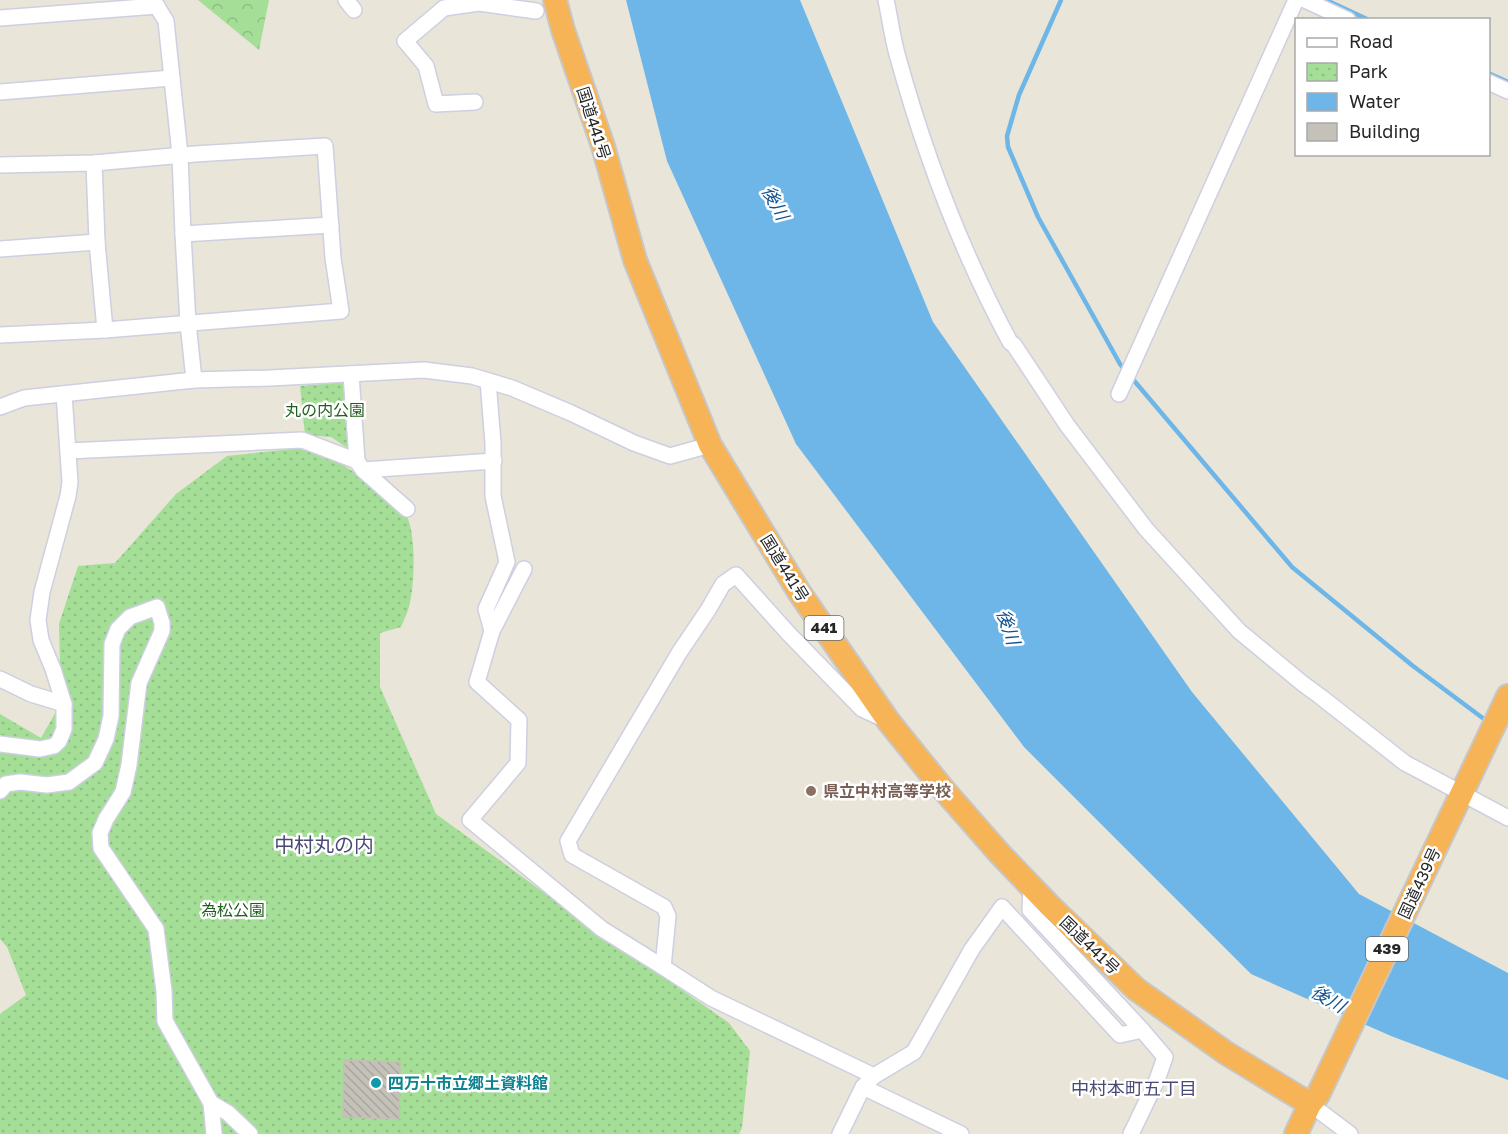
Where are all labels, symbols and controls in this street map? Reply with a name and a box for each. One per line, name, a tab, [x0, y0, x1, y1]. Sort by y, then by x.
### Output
legend	[1295, 18, 1490, 156]
text: Road	[1349, 30, 1393, 52]
text: Park	[1349, 60, 1388, 82]
street label: 国道441号	[573, 84, 615, 162]
text: Water	[1349, 90, 1400, 112]
text: Building	[1349, 120, 1420, 142]
water label: 後川	[758, 181, 795, 225]
park label: 丸の内公園	[285, 400, 365, 420]
street label: 国道441号	[757, 531, 813, 605]
water label: 後川	[993, 606, 1026, 649]
road number: 441	[804, 616, 844, 640]
place label: 県立中村高等学校	[823, 781, 951, 801]
marker: 県立中村高等学校	[804, 784, 818, 798]
district label: 中村丸の内	[274, 832, 374, 856]
street label: 国道439号	[1394, 844, 1444, 922]
park label: 為松公園	[201, 900, 265, 920]
street label: 国道441号	[1056, 912, 1124, 978]
road number: 439	[1366, 937, 1408, 961]
water label: 後川	[1307, 980, 1351, 1018]
place label: 四万十市立郷土資料館	[388, 1073, 548, 1093]
marker: 四万十市立郷土資料館	[369, 1076, 383, 1090]
district label: 中村本町五丁目	[1071, 1077, 1197, 1099]

